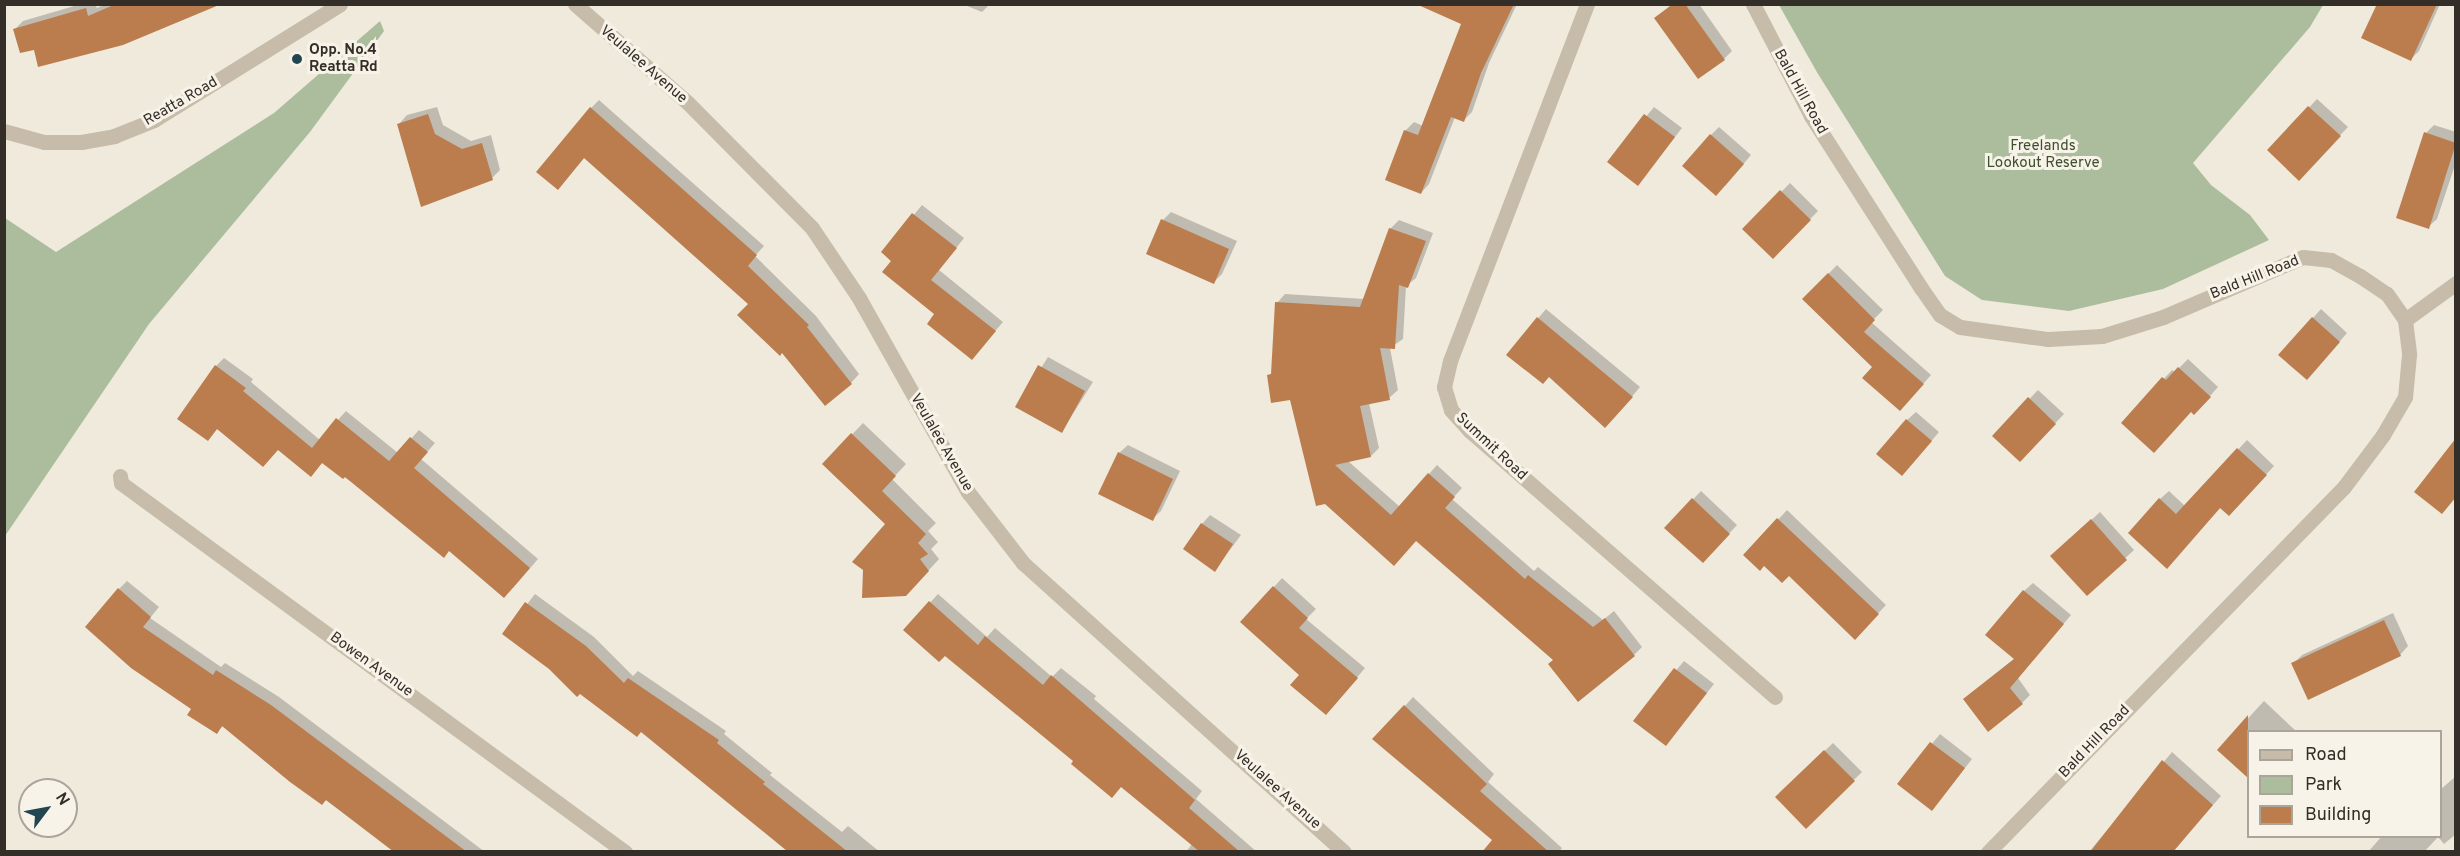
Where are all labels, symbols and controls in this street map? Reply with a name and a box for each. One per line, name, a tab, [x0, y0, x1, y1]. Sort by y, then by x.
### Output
street label: Veulalee Avenue	[595, 22, 691, 108]
place label: Opp. No.4 Reatta Rd	[309, 41, 378, 76]
street label: Bald Hill Road	[1769, 46, 1831, 138]
marker: Opp. No.4 Reatta Rd	[290, 52, 304, 66]
street label: Reatta Road	[141, 74, 221, 130]
park label: Freelands Lookout Reserve	[1986, 137, 2100, 172]
street label: Bald Hill Road	[2208, 252, 2302, 304]
street label: Veulalee Avenue	[906, 391, 976, 495]
street label: Summit Road	[1452, 409, 1530, 485]
street label: Bowen Avenue	[326, 629, 416, 701]
street label: Bald Hill Road	[2056, 702, 2134, 782]
legend	[2247, 730, 2442, 838]
text: Road	[2305, 744, 2347, 767]
street label: Veulalee Avenue	[1230, 746, 1324, 834]
text: Park	[2305, 774, 2342, 797]
north arrow	[18, 778, 78, 838]
text: N	[50, 789, 73, 810]
text: Building	[2305, 804, 2371, 827]

